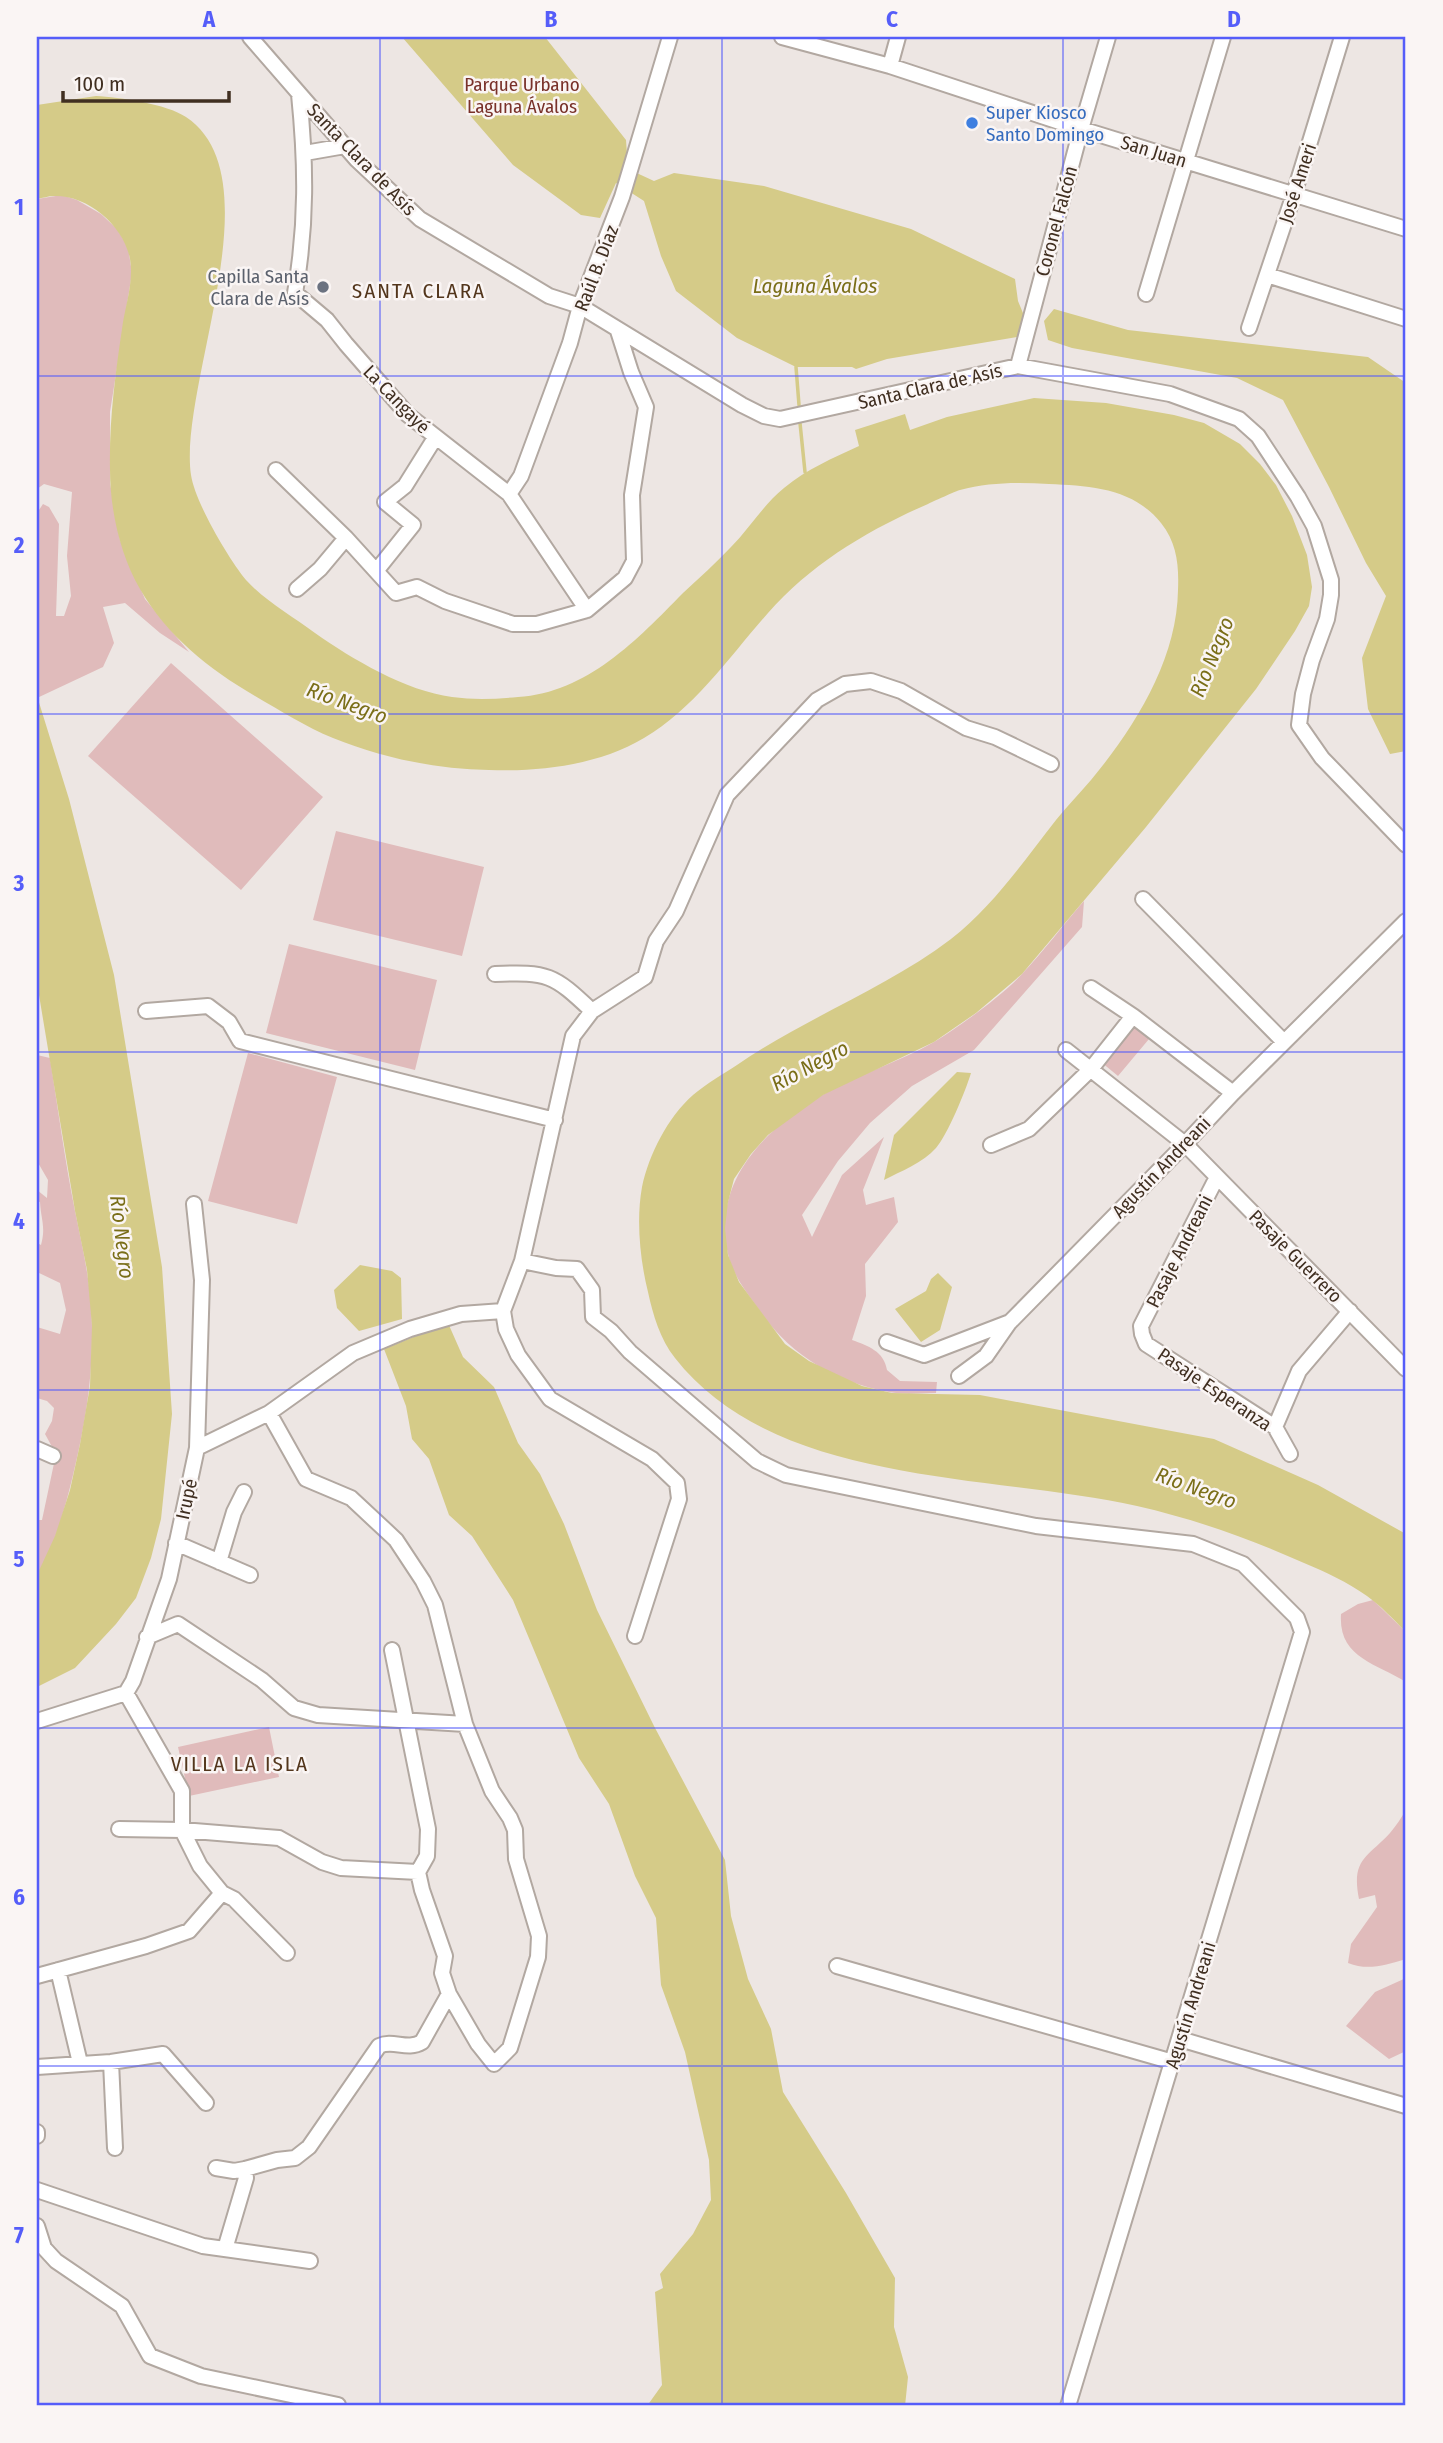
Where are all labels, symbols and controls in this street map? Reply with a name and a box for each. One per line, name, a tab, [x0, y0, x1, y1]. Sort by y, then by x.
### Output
text: A	[202, 5, 216, 33]
text: B	[545, 5, 558, 33]
text: C	[886, 5, 898, 33]
text: D	[1227, 5, 1241, 33]
scale bar	[63, 60, 229, 104]
text: 100 m	[74, 71, 125, 97]
park label: Parque Urbano Laguna Ávalos	[464, 73, 580, 118]
street label: Santa Clara de Asís	[302, 98, 421, 220]
place label: Super Kiosco Santo Domingo	[986, 101, 1104, 146]
marker: Super Kiosco Santo Domingo	[964, 115, 980, 131]
street label: San Juan	[1118, 131, 1190, 172]
street label: José Ameri	[1274, 140, 1321, 226]
street label: Coronel Falcón	[1031, 163, 1082, 279]
text: 1	[14, 193, 24, 221]
street label: Raúl B. Díaz	[570, 221, 624, 315]
place label: Capilla Santa Clara de Asís	[207, 265, 309, 310]
water label: Laguna Ávalos	[753, 273, 877, 299]
district label: SANTA CLARA	[352, 278, 486, 304]
marker: Capilla Santa Clara de Asís	[315, 279, 331, 295]
street label: Santa Clara de Asís	[856, 359, 1004, 414]
street label: La Cangayé	[358, 360, 435, 438]
text: 2	[13, 531, 25, 559]
water label: Río Negro	[1184, 613, 1240, 701]
water label: Río Negro	[303, 676, 391, 730]
text: 3	[13, 869, 25, 897]
water label: Río Negro	[767, 1035, 853, 1097]
street label: Agustín Andreani	[1107, 1112, 1215, 1223]
street label: Pasaje Andreani	[1141, 1191, 1218, 1311]
water label: Río Negro	[104, 1194, 140, 1280]
street label: Pasaje Guerrero	[1244, 1205, 1347, 1308]
text: 4	[13, 1207, 25, 1235]
street label: Pasaje Esperanza	[1153, 1343, 1276, 1436]
water label: Río Negro	[1152, 1461, 1240, 1515]
street label: Irupé	[171, 1477, 202, 1522]
text: 5	[13, 1545, 25, 1573]
district label: VILLA LA ISLA	[171, 1751, 309, 1777]
text: 6	[13, 1883, 25, 1911]
street label: Agustín Andreani	[1160, 1939, 1221, 2072]
text: 7	[14, 2221, 24, 2249]

